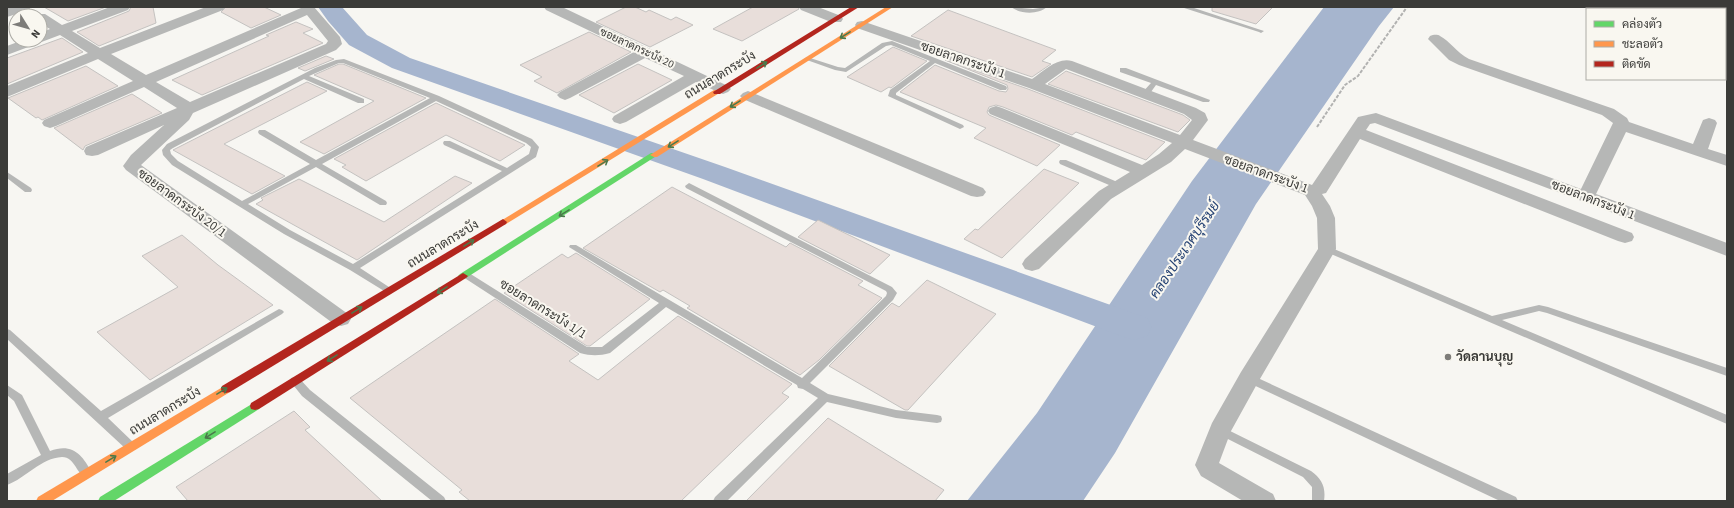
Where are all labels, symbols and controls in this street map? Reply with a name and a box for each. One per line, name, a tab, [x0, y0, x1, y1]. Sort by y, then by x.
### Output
north arrow	[8, 8, 48, 48]
legend	[1586, 8, 1726, 80]
text: คล่องตัว	[1622, 16, 1662, 33]
street label: ซอยลาดกระบัง 20	[597, 24, 677, 72]
text: N	[27, 26, 44, 41]
one-way arrow	[839, 32, 851, 40]
text: ชะลอตัว	[1622, 36, 1663, 53]
street label: ซอยลาดกระบัง 1	[918, 37, 1008, 83]
street label: ถนนลาดกระบัง	[681, 47, 759, 103]
text: ติดขัด	[1622, 56, 1651, 73]
one-way arrow	[756, 60, 768, 68]
one-way arrow	[729, 101, 741, 109]
one-way arrow	[667, 140, 679, 148]
street label: ซอยลาดกระบัง 1	[1221, 150, 1311, 198]
one-way arrow	[597, 159, 608, 167]
street label: ซอยลาดกระบัง 20/1	[134, 165, 230, 241]
street label: ซอยลาดกระบัง 1	[1548, 176, 1638, 224]
water label: คลองประเวศบุรีรมย์	[1145, 196, 1226, 303]
one-way arrow	[558, 209, 570, 217]
street label: ถนนลาดกระบัง	[404, 216, 482, 272]
one-way arrow	[463, 239, 475, 247]
street label: ซอยลาดกระบัง 1/1	[496, 275, 590, 343]
one-way arrow	[436, 286, 448, 294]
one-way arrow	[351, 305, 363, 313]
place label: วัดลานบุญ	[1456, 348, 1513, 367]
marker: วัดลานบุญ	[1443, 352, 1453, 362]
one-way arrow	[326, 355, 338, 363]
street label: ถนนลาดกระบัง	[126, 383, 204, 439]
one-way arrow	[216, 387, 228, 395]
one-way arrow	[205, 431, 216, 439]
one-way arrow	[105, 455, 116, 463]

